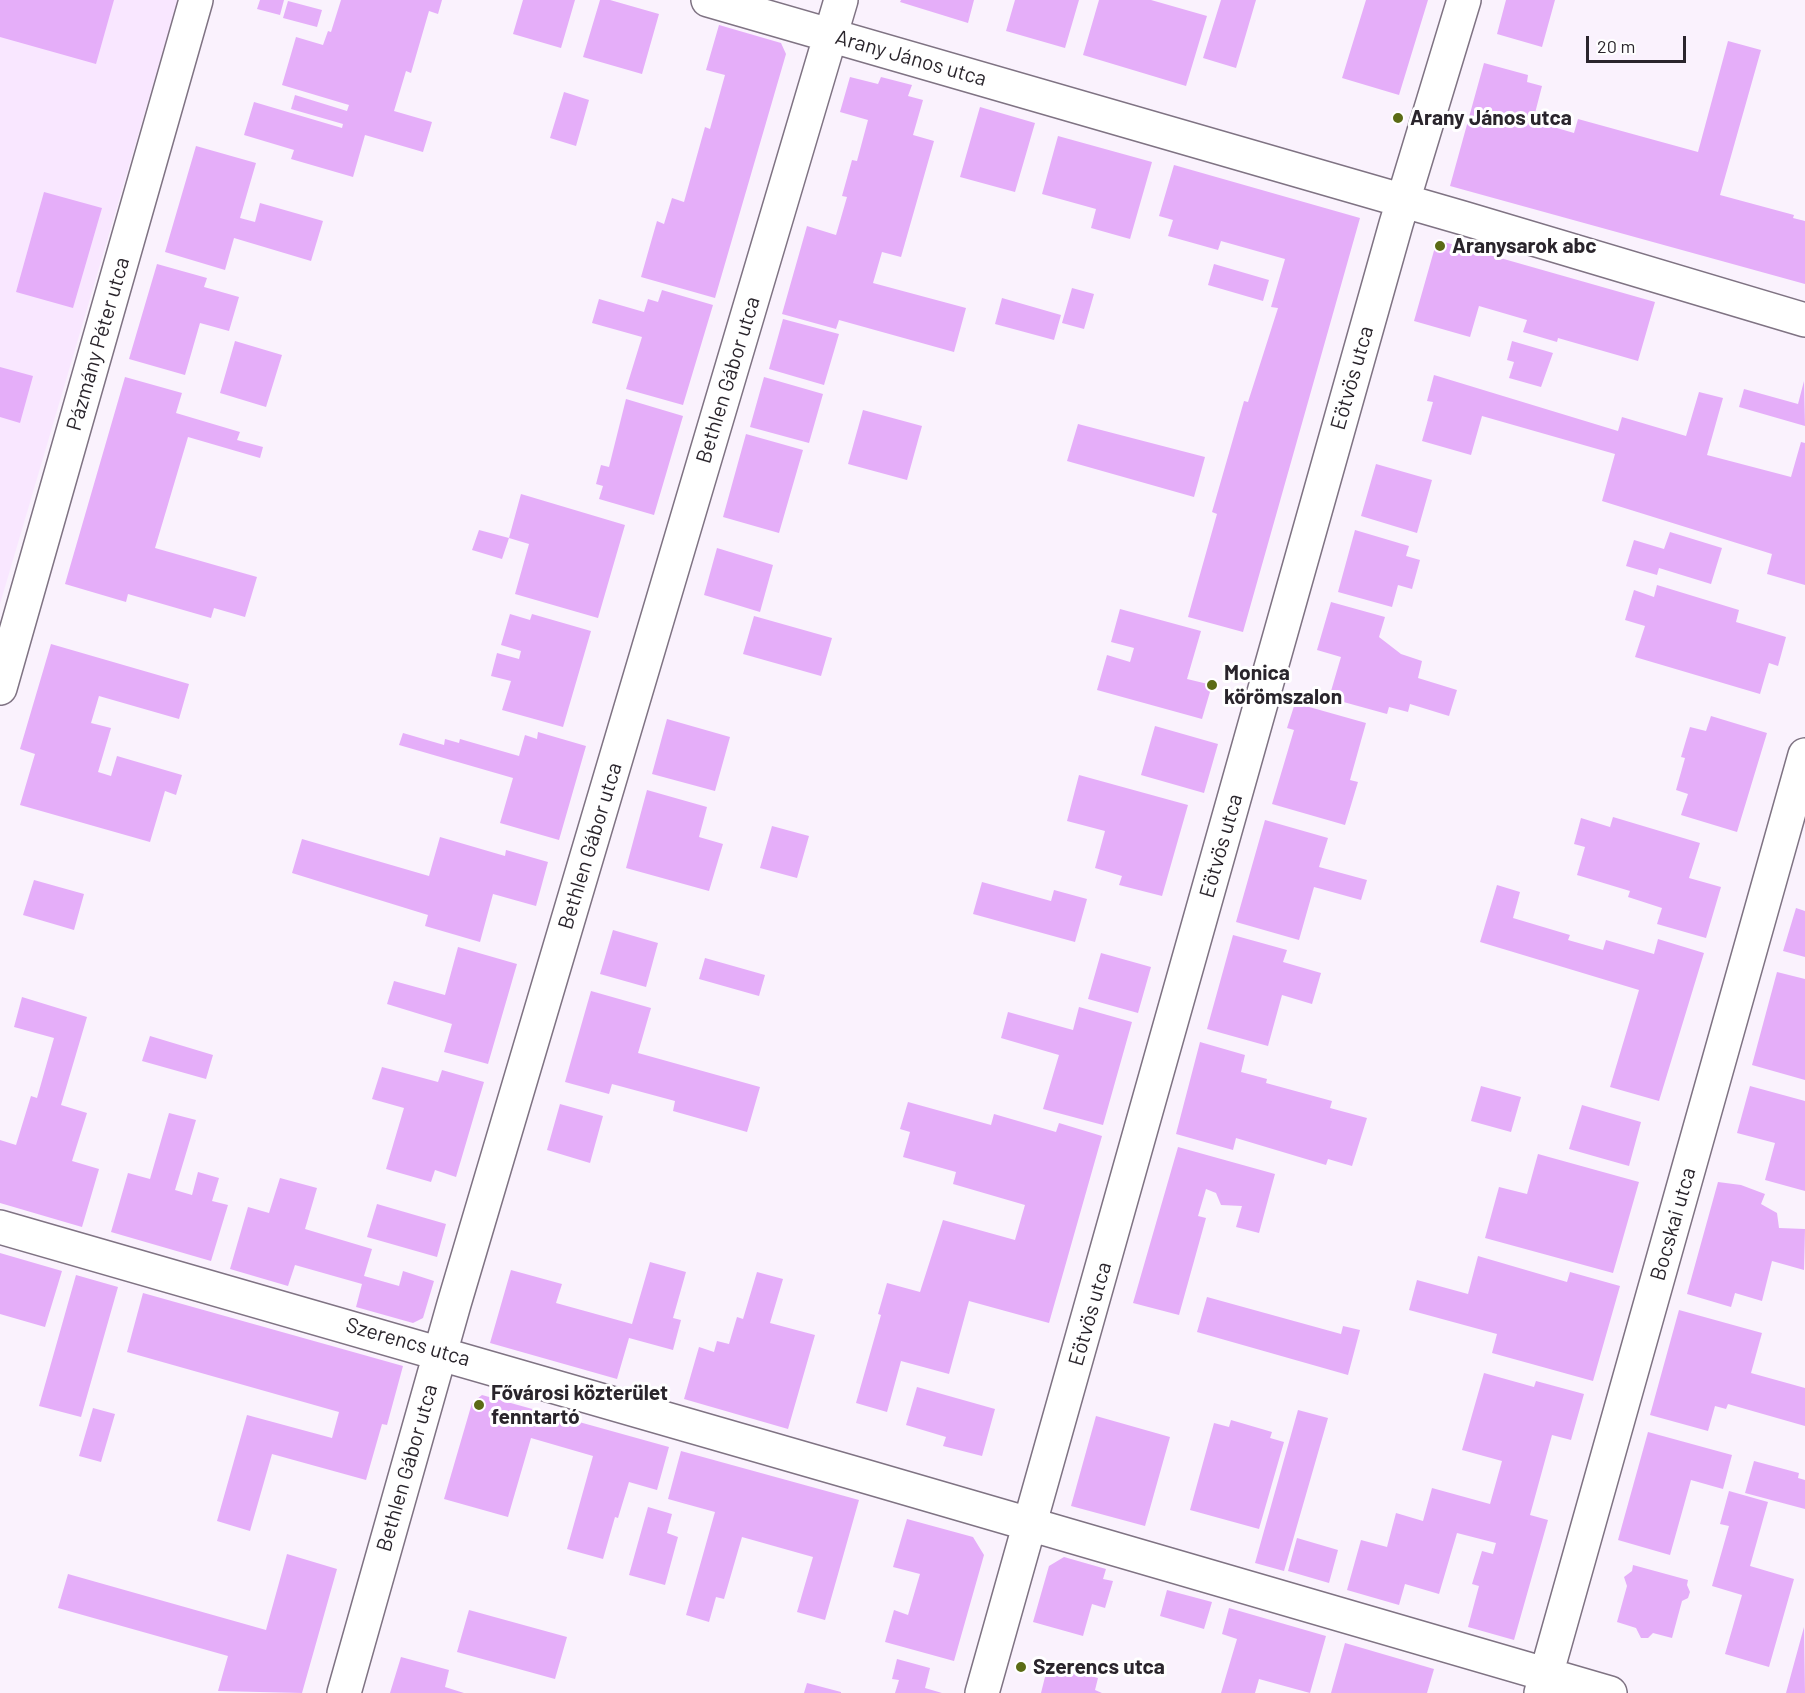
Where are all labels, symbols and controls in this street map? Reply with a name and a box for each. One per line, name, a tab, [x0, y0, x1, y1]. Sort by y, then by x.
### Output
street label: Arany János utca	[833, 24, 989, 92]
scale bar	[1589, 24, 1690, 62]
text: 20 m	[1597, 35, 1635, 57]
place label: Arany János utca	[1410, 105, 1572, 131]
marker: Arany János utca	[1391, 111, 1405, 125]
place label: Aranysarok abc	[1452, 233, 1597, 259]
marker: Aranysarok abc	[1433, 239, 1447, 253]
street label: Pázmány Péter utca	[61, 254, 135, 434]
street label: Bethlen Gábor utca	[691, 294, 765, 466]
street label: Eötvös utca	[1325, 323, 1379, 433]
place label: Monica körömszalon	[1224, 660, 1342, 710]
marker: Monica körömszalon	[1205, 678, 1219, 692]
street label: Bethlen Gábor utca	[553, 760, 627, 932]
street label: Eötvös utca	[1194, 791, 1248, 901]
street label: Bocskai utca	[1645, 1165, 1701, 1283]
street label: Eötvös utca	[1063, 1259, 1117, 1369]
street label: Szerencs utca	[343, 1312, 473, 1372]
place label: Fővárosi közterület fenntartó	[491, 1380, 668, 1430]
street label: Bethlen Gábor utca	[371, 1381, 443, 1555]
marker: Fővárosi közterület fenntartó	[472, 1398, 486, 1412]
place label: Szerencs utca	[1033, 1654, 1165, 1680]
marker: Szerencs utca	[1014, 1660, 1028, 1674]

